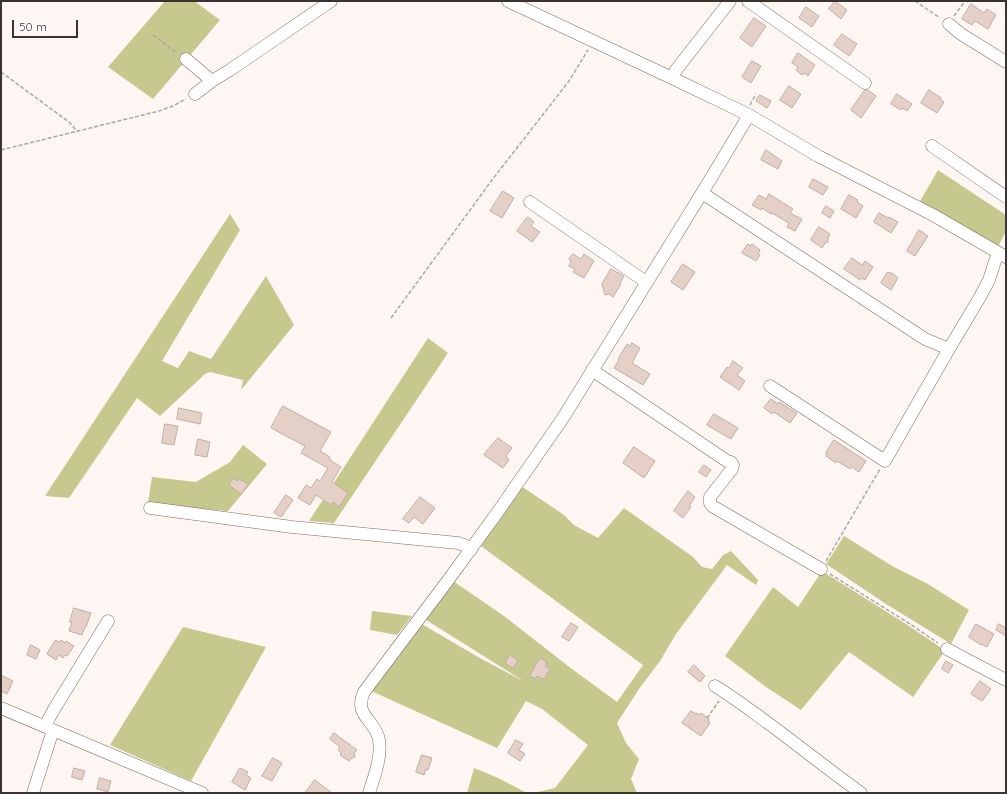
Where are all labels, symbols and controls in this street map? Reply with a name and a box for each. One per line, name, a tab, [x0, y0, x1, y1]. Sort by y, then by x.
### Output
scale bar	[14, 12, 80, 38]
text: 50 m	[19, 19, 47, 34]

